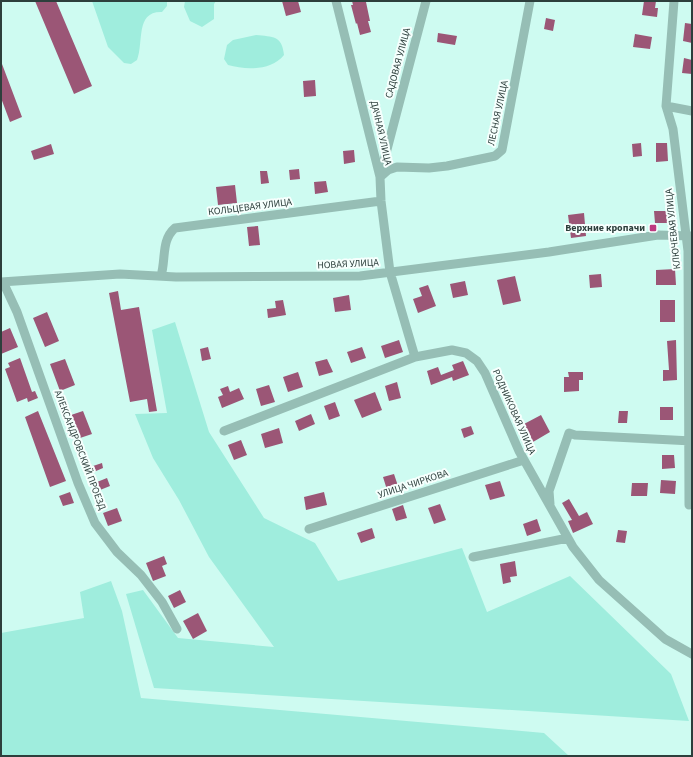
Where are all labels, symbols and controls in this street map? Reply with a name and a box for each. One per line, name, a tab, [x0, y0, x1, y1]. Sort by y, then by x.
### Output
street label: САДОВАЯ УЛИЦА	[382, 26, 414, 100]
street label: ЛЕСНАЯ УЛИЦА	[484, 79, 512, 147]
street label: ДАЧНАЯ УЛИЦА	[367, 99, 395, 167]
street label: КЛЮЧЕВАЯ УЛИЦА	[662, 187, 684, 270]
street label: КОЛЬЦЕВАЯ УЛИЦА	[207, 195, 293, 219]
place label: Верхние кропачи	[565, 221, 645, 235]
marker: Верхние кропачи	[648, 223, 658, 233]
street label: НОВАЯ УЛИЦА	[317, 255, 380, 273]
street label: РОДНИКОВАЯ УЛИЦА	[489, 367, 539, 457]
street label: АЛЕКСАНДРОВСКИЙ ПРОЕЗД	[51, 388, 110, 512]
street label: УЛИЦА ЧИРКОВА	[376, 466, 450, 502]

